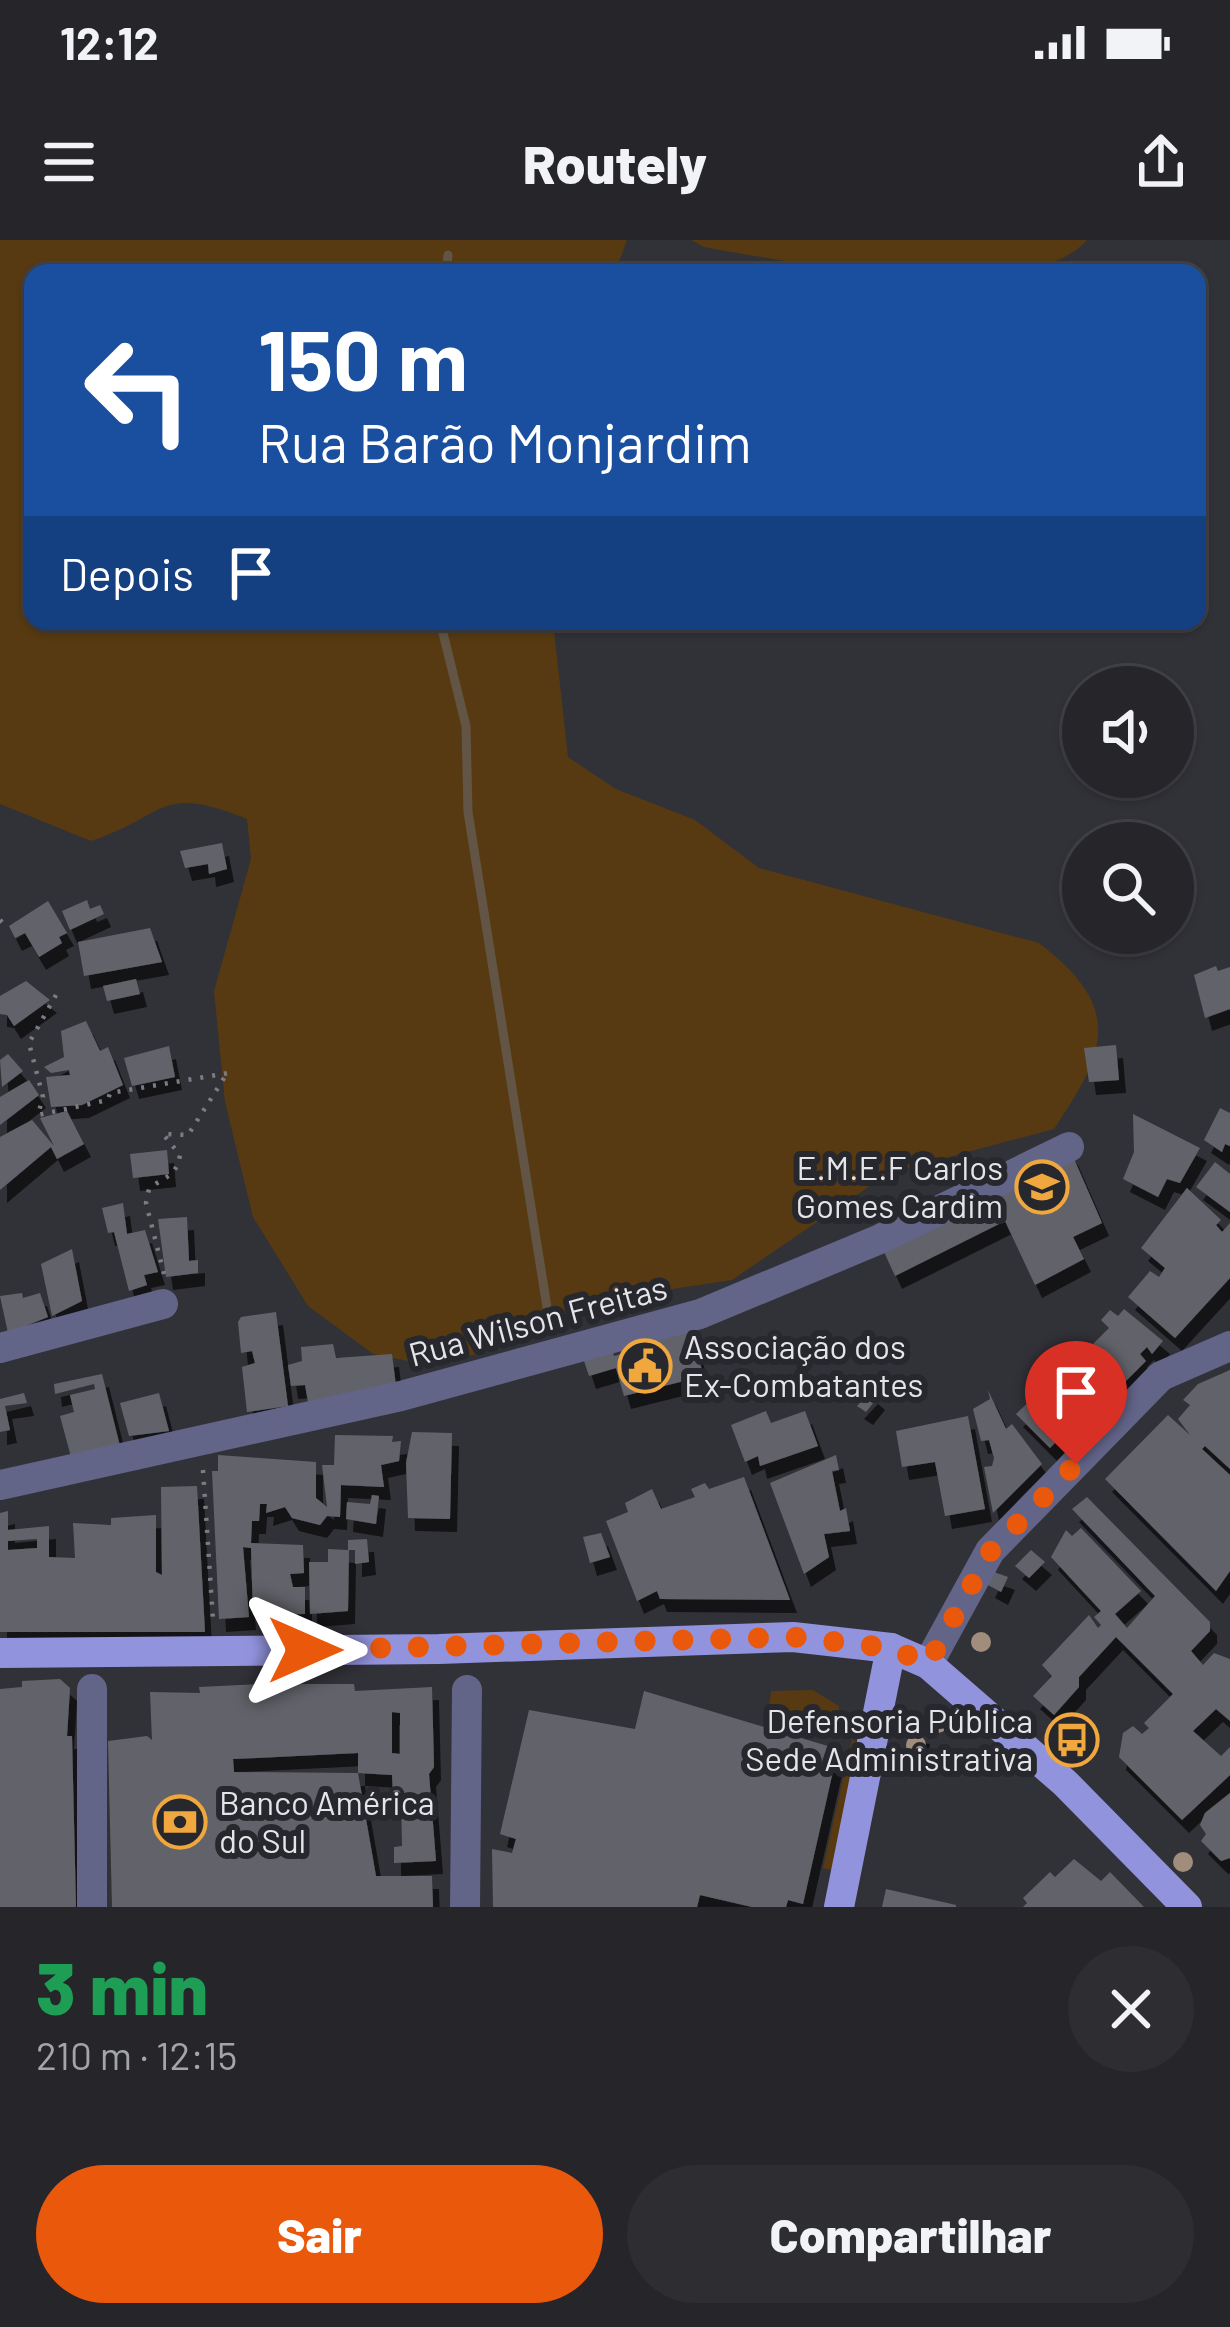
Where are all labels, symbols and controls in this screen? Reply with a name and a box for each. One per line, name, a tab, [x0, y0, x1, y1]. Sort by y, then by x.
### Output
text: 12:12	[60, 15, 159, 69]
icon: menu	[36, 129, 102, 195]
icon: share	[1128, 129, 1194, 195]
text: Routely	[523, 130, 707, 195]
text: 150 m	[258, 307, 468, 408]
icon: left	[60, 312, 216, 468]
text: Rua Barão Monjardim	[258, 409, 752, 474]
icon: arrive	[218, 540, 284, 606]
text: Depois	[60, 546, 194, 600]
map controls	[1062, 666, 1194, 954]
button: sound	[1062, 666, 1194, 798]
button: search	[1062, 822, 1194, 954]
place label: E.M.E.F Carlos Gomes Cardim	[796, 1147, 1003, 1225]
school or university icon: E.M.E.F Carlos Gomes Cardim	[1014, 1159, 1070, 1215]
street label: Rua Wilson Freitas	[404, 1266, 671, 1374]
place label: Associação dos Ex-Combatantes	[684, 1326, 923, 1404]
public building icon: Associação dos Ex-Combatantes	[617, 1338, 673, 1394]
pin	[1025, 1341, 1127, 1464]
icon: arrive	[1043, 1359, 1109, 1425]
position arrow	[242, 1587, 368, 1713]
place label: Defensoria Pública Sede Administrativa	[745, 1700, 1033, 1778]
bus stop icon: Defensoria Pública Sede Administrativa	[1044, 1712, 1100, 1768]
place label: Banco América do Sul	[219, 1782, 435, 1860]
bank icon: Banco América do Sul	[152, 1794, 208, 1850]
text: 3 min	[36, 1943, 208, 2029]
button: close	[1068, 1946, 1194, 2072]
text: 210 m · 12:15	[36, 2031, 237, 2078]
button: Sair	[36, 2165, 603, 2303]
button: Compartilhar	[627, 2165, 1194, 2303]

